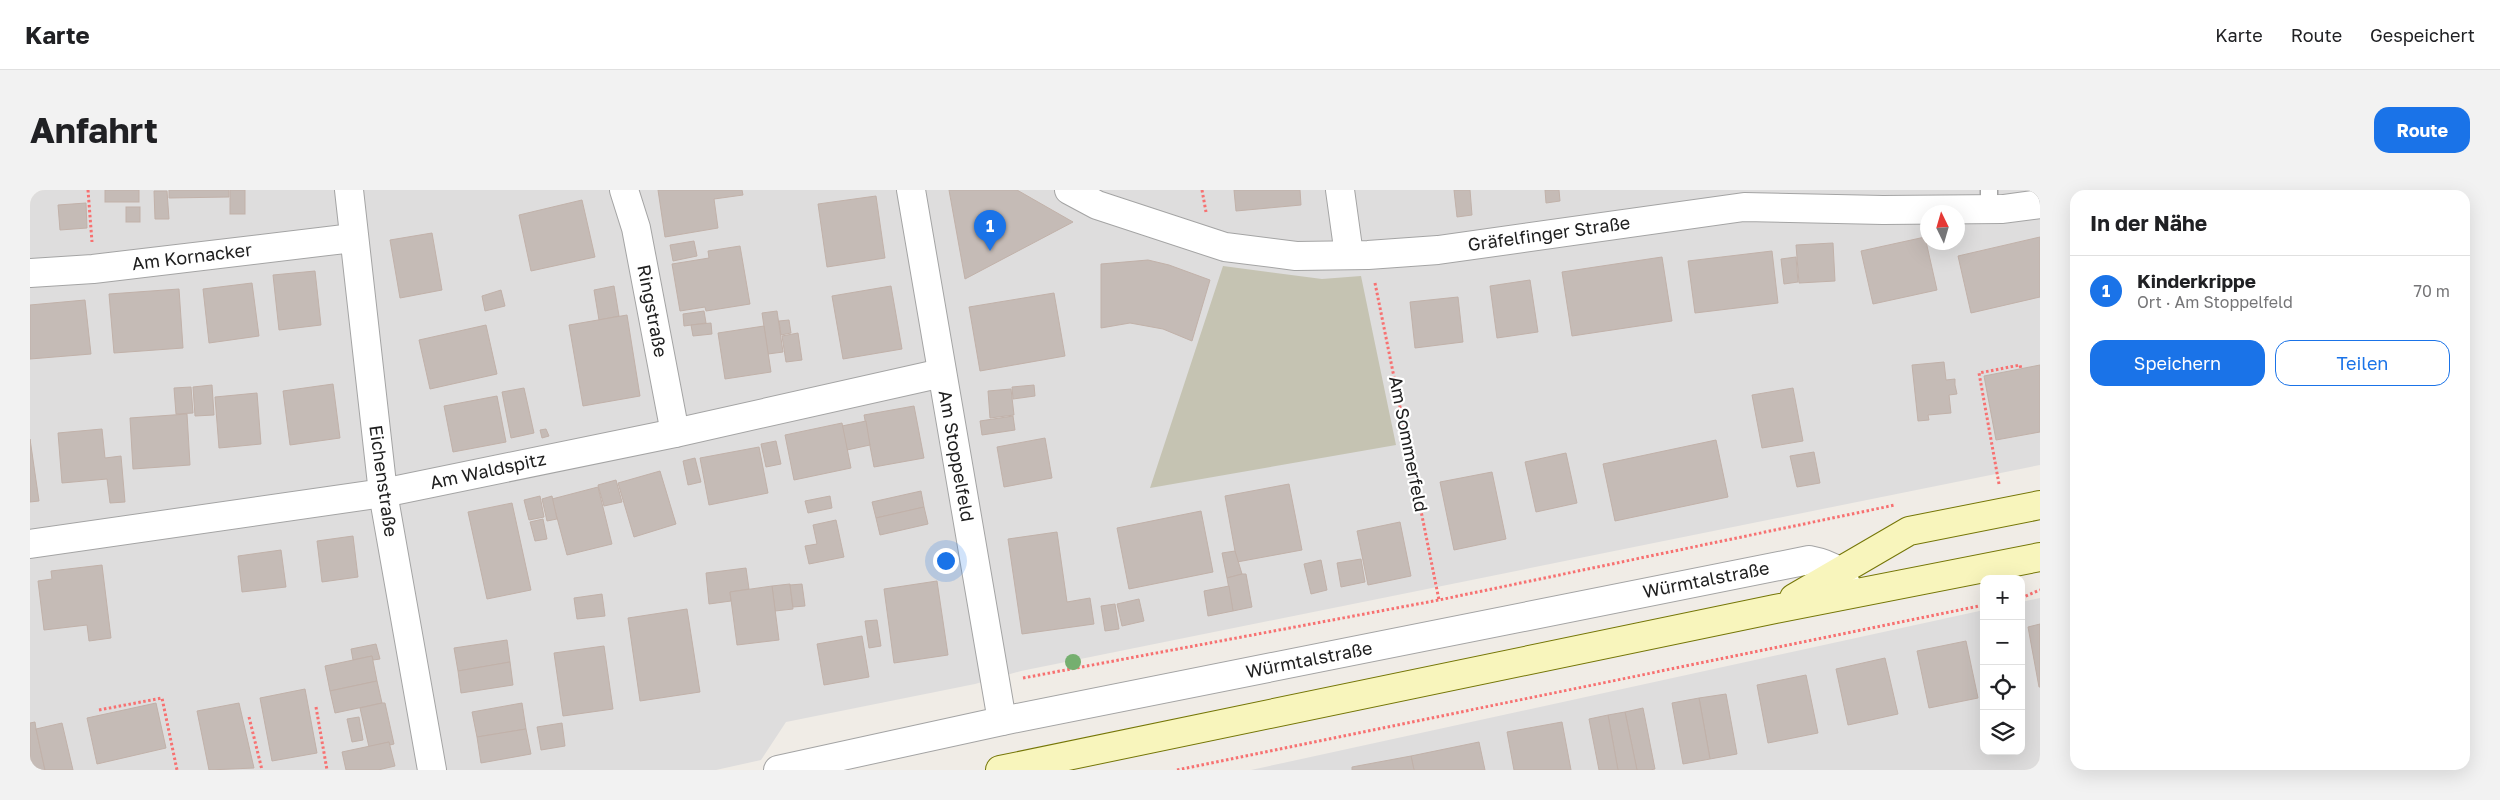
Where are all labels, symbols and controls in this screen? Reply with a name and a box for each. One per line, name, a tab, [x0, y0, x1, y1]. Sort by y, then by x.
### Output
text: Karte	[25, 20, 90, 49]
text: Karte	[2215, 24, 2263, 46]
text: Route	[2291, 24, 2342, 46]
text: Gespeichert	[2370, 24, 2475, 46]
button: Route	[2374, 107, 2470, 153]
text: Anfahrt	[30, 109, 158, 151]
north arrow	[1920, 205, 1965, 250]
pin: 1	[974, 210, 1006, 251]
text: In der Nähe	[2090, 210, 2207, 236]
street label: Gräfelfinger Straße	[1466, 211, 1631, 255]
street label: Am Kornacker	[131, 238, 253, 274]
street label: Ringstraße	[633, 263, 673, 359]
text: Kinderkrippe	[2137, 269, 2256, 292]
text: 1	[2102, 281, 2110, 301]
text: 70 m	[2413, 281, 2450, 301]
text: Ort · Am Stoppelfeld	[2137, 292, 2293, 312]
button: Speichern	[2090, 340, 2265, 386]
button: Teilen	[2275, 340, 2450, 386]
street label: Am Sommerfeld	[1385, 374, 1433, 514]
street label: Am Stoppelfeld	[935, 388, 979, 523]
street label: Eichenstraße	[365, 423, 403, 538]
street label: Am Waldspitz	[428, 447, 548, 493]
your location	[933, 548, 959, 574]
street label: Würmtalstraße	[1641, 556, 1771, 602]
map controls	[1980, 575, 2025, 755]
button: +	[1980, 575, 2025, 620]
button: −	[1980, 620, 2025, 665]
street label: Würmtalstraße	[1244, 636, 1374, 682]
button: locate	[1980, 665, 2025, 710]
button: layers	[1980, 710, 2025, 755]

